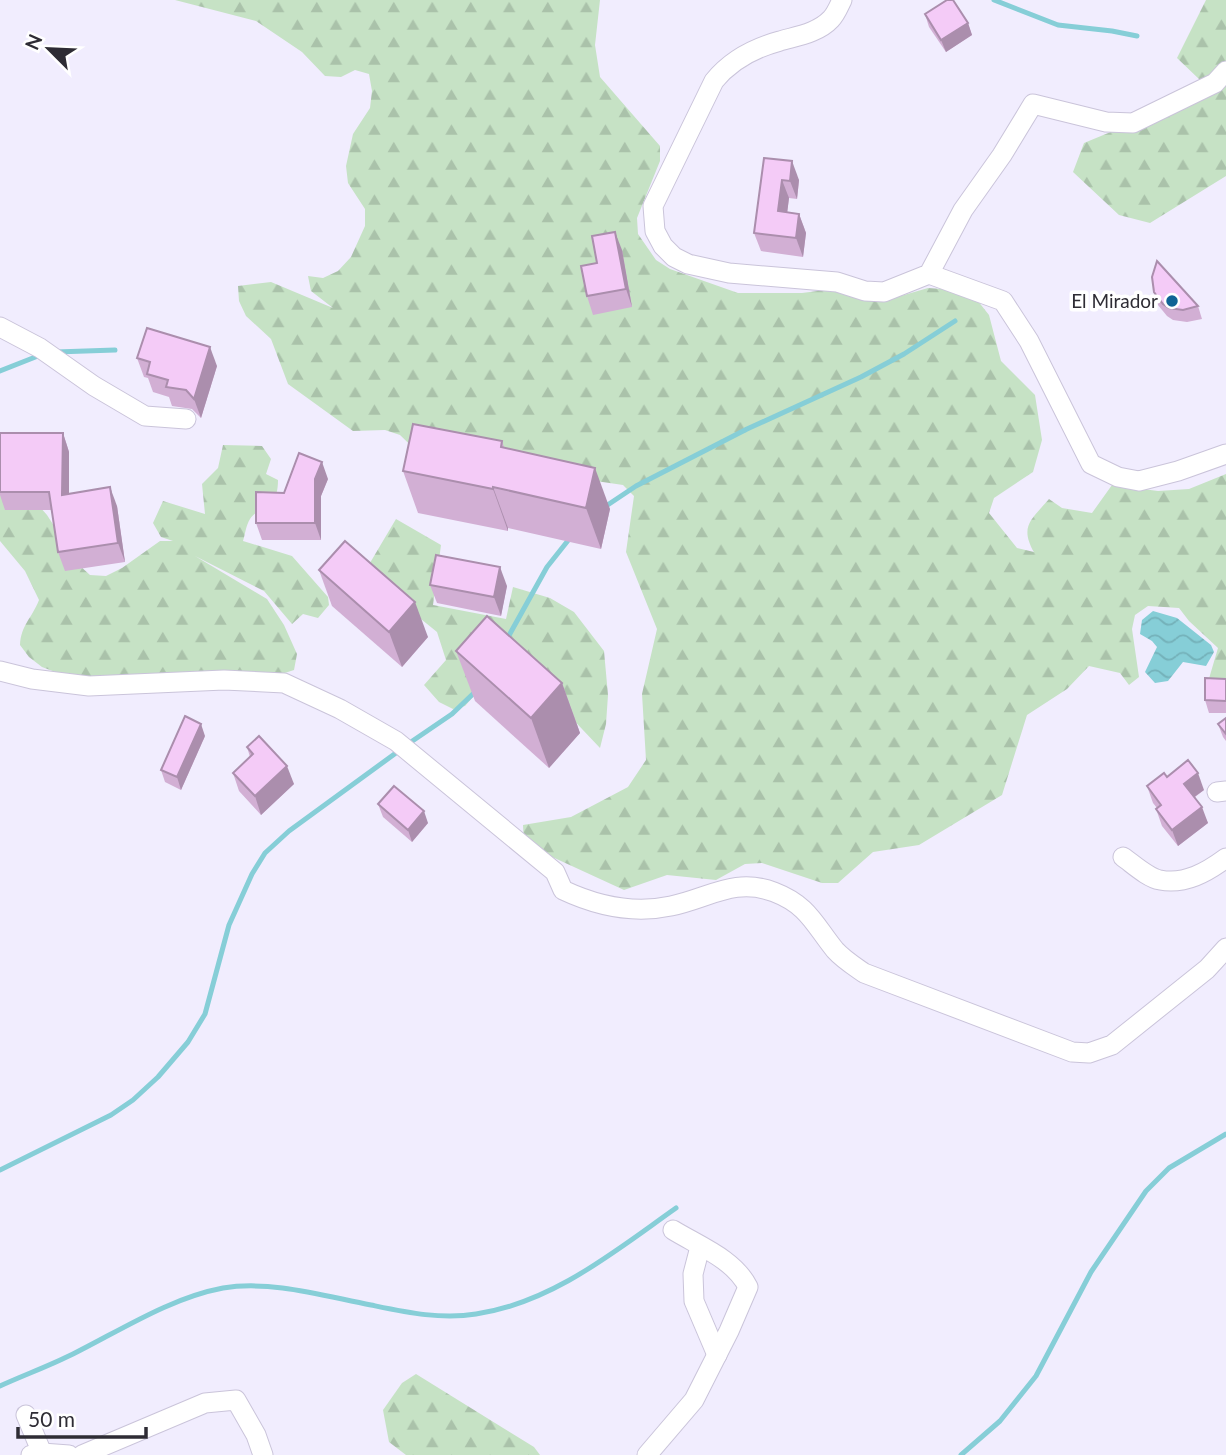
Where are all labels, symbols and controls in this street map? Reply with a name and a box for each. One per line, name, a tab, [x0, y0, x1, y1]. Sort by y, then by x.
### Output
north arrow	[14, 14, 84, 84]
text: N	[20, 31, 46, 53]
place label: El Mirador	[1071, 289, 1158, 312]
marker: El Mirador	[1164, 293, 1180, 309]
scale bar	[18, 1396, 145, 1440]
text: 50 m	[28, 1406, 75, 1431]

